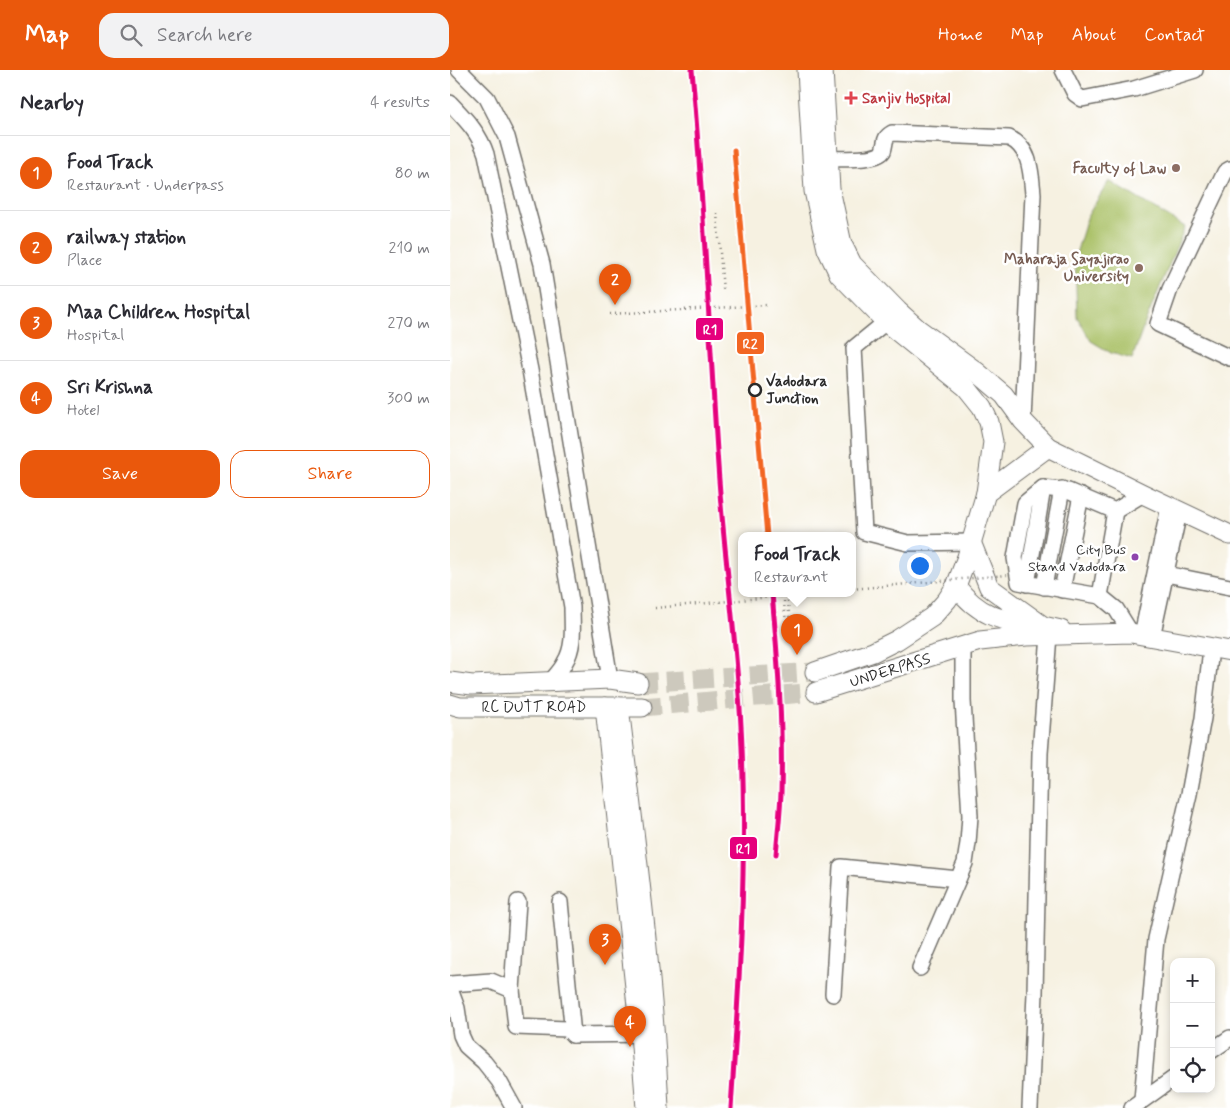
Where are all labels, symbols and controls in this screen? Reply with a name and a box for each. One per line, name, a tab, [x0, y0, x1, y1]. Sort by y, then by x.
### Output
search box	[99, 13, 449, 58]
text: Map	[25, 20, 69, 51]
icon: search	[117, 21, 145, 49]
text: Search here	[157, 23, 253, 48]
text: Home	[938, 23, 983, 47]
text: Map	[1011, 23, 1044, 47]
text: About	[1072, 23, 1116, 47]
text: Contact	[1144, 23, 1205, 47]
text: Nearby	[20, 89, 84, 117]
place label: Sanjiv Hospital	[862, 89, 950, 109]
marker: Sanjiv Hospital	[844, 91, 858, 105]
text: 4 results	[370, 92, 430, 113]
text: Food Track	[67, 150, 153, 175]
place label: Faculty of Law	[1073, 159, 1166, 179]
marker: Faculty of Law	[1170, 162, 1182, 174]
text: 1	[32, 163, 40, 184]
text: 80 m	[395, 163, 430, 184]
text: Restaurant · Underpass	[67, 175, 224, 196]
text: railway station	[67, 225, 186, 250]
text: 2	[32, 238, 40, 259]
text: 210 m	[389, 238, 430, 259]
text: Place	[67, 250, 102, 271]
place label: Maharaja Sayajirao University	[1004, 250, 1129, 287]
marker: Maharaja Sayajirao University	[1133, 262, 1145, 274]
pin: 2	[599, 264, 631, 305]
text: Maa Children Hospital	[67, 300, 250, 325]
text: 3	[32, 313, 40, 334]
text: 270 m	[387, 313, 430, 334]
line badge: R1	[695, 317, 724, 341]
text: R1	[703, 321, 717, 339]
text: Hospital	[67, 325, 124, 346]
line badge: R2	[736, 331, 765, 355]
text: R2	[742, 335, 758, 353]
place label: Vadodara Junction	[766, 372, 828, 409]
text: Sri Krishna	[67, 375, 153, 400]
marker: Vadodara Junction	[748, 383, 762, 397]
text: 4	[31, 388, 41, 409]
text: 300 m	[387, 388, 430, 409]
text: Hotel	[67, 400, 100, 421]
button: Save	[20, 450, 220, 498]
button: Share	[230, 450, 430, 498]
popup	[738, 532, 856, 597]
place label: City Bus Stand Vadodara	[1028, 541, 1126, 576]
text: Food Track	[754, 542, 840, 567]
marker: City Bus Stand Vadodara	[1130, 552, 1140, 562]
your location	[907, 553, 933, 579]
text: Restaurant	[754, 567, 828, 588]
pin: 1	[781, 614, 813, 655]
street label: UNDERPASS	[847, 649, 934, 693]
street label: RC DUTT ROAD	[482, 698, 586, 718]
line badge: R1	[729, 836, 758, 860]
text: R1	[736, 840, 750, 858]
pin: 3	[589, 924, 621, 965]
map controls	[1170, 958, 1215, 1093]
button: +	[1170, 958, 1215, 1003]
button: −	[1170, 1003, 1215, 1048]
pin: 4	[614, 1006, 646, 1047]
button: locate	[1170, 1048, 1215, 1093]

